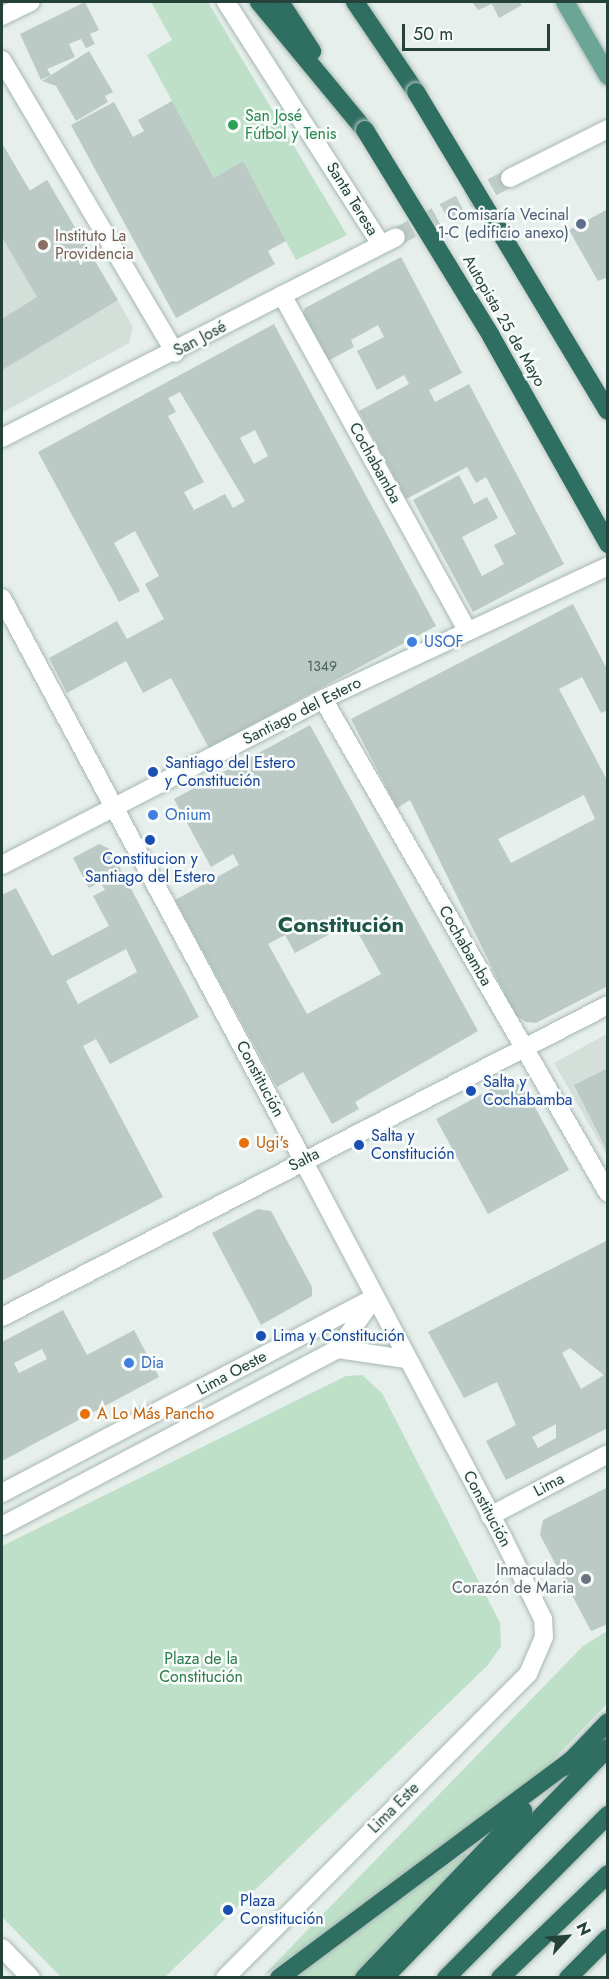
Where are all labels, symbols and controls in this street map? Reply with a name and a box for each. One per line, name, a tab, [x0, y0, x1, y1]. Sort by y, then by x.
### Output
scale bar	[405, 12, 554, 50]
text: 50 m	[413, 21, 453, 47]
place label: San José Fútbol y Tenis	[245, 106, 337, 144]
marker: San José Fútbol y Tenis	[226, 118, 240, 132]
street label: Santa Teresa	[322, 159, 382, 239]
place label: Comisaría Vecinal 1-C (edificio anexo)	[438, 205, 569, 243]
marker: Comisaría Vecinal 1-C (edificio anexo)	[574, 217, 588, 231]
place label: Instituto La Providencia	[55, 226, 134, 264]
marker: Instituto La Providencia	[36, 238, 50, 252]
street label: Autopista 25 de Mayo	[459, 252, 549, 390]
street label: San José	[170, 317, 230, 361]
street label: Cochabamba	[345, 419, 405, 507]
place label: USOF	[424, 632, 463, 652]
marker: USOF	[405, 635, 419, 649]
house number: 1349	[307, 658, 337, 674]
street label: Santiago del Estero	[240, 673, 364, 749]
place label: Santiago del Estero y Constitución	[165, 753, 295, 791]
marker: Santiago del Estero y Constitución	[146, 765, 160, 779]
place label: Onium	[165, 805, 211, 825]
marker: Onium	[146, 808, 160, 822]
marker: Constitucion y Santiago del Estero	[143, 833, 157, 847]
place label: Constitucion y Santiago del Estero	[85, 849, 215, 887]
street label: Cochabamba	[434, 902, 496, 990]
district label: Constitución	[278, 912, 404, 938]
street label: Constitución	[232, 1038, 288, 1120]
place label: Salta y Cochabamba	[483, 1072, 573, 1110]
marker: Salta y Cochabamba	[464, 1084, 478, 1098]
place label: Salta y Constitución	[371, 1126, 455, 1164]
place label: Ugi's	[256, 1133, 289, 1153]
marker: Ugi's	[237, 1136, 251, 1150]
marker: Salta y Constitución	[352, 1138, 366, 1152]
street label: Salta	[286, 1144, 322, 1176]
place label: Lima y Constitución	[273, 1326, 405, 1346]
marker: Lima y Constitución	[254, 1329, 268, 1343]
street label: Lima Oeste	[194, 1347, 270, 1399]
place label: Dia	[141, 1353, 164, 1373]
marker: Dia	[122, 1356, 136, 1370]
place label: A Lo Más Pancho	[97, 1404, 214, 1424]
marker: A Lo Más Pancho	[78, 1407, 92, 1421]
street label: Constitución	[459, 1468, 515, 1550]
street label: Lima	[531, 1469, 567, 1501]
place label: Inmaculado Corazón de Maria	[452, 1560, 574, 1598]
marker: Inmaculado Corazón de Maria	[579, 1572, 593, 1586]
park label: Plaza de la Constitución	[159, 1649, 243, 1687]
street label: Lima Este	[365, 1779, 423, 1837]
place label: Plaza Constitución	[240, 1891, 324, 1929]
marker: Plaza Constitución	[221, 1903, 235, 1917]
north arrow	[537, 1907, 597, 1967]
text: N	[571, 1918, 597, 1940]

